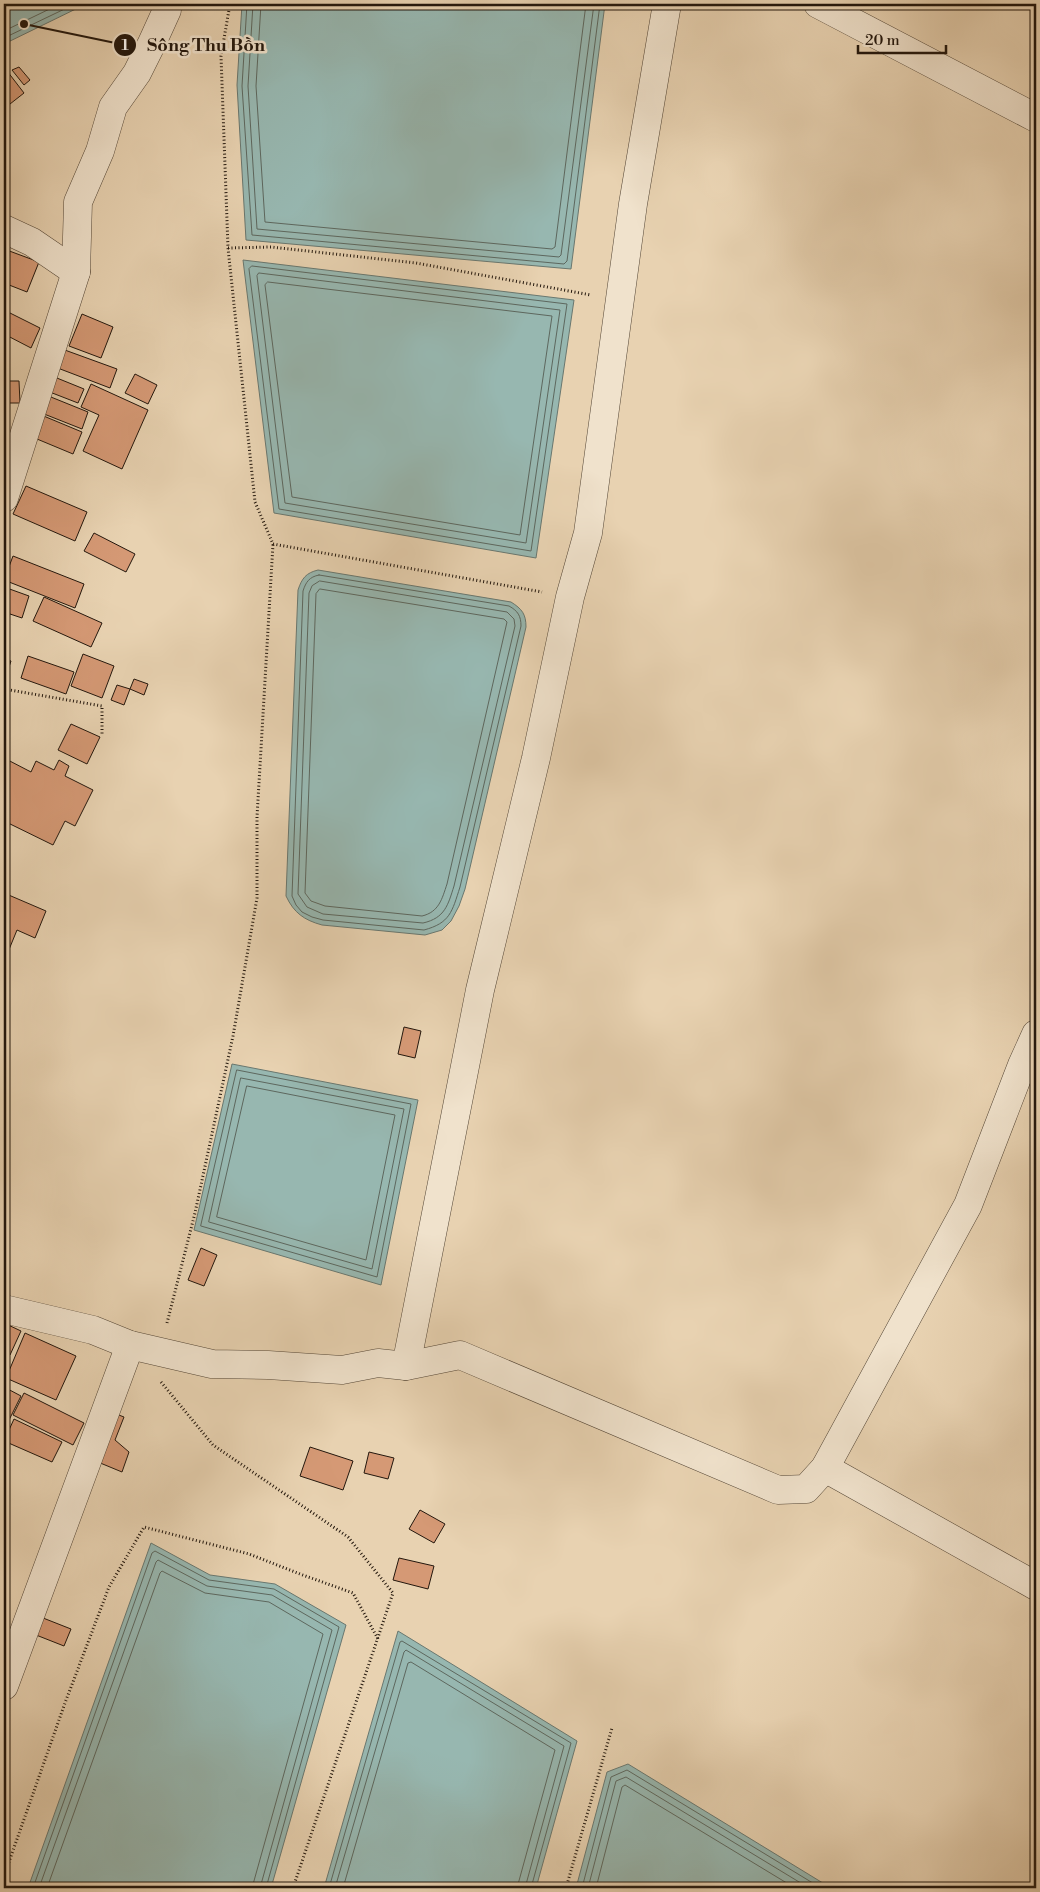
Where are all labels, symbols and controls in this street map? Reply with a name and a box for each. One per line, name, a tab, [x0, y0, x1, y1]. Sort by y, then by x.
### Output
scale bar	[858, 22, 945, 54]
callout: Sông Thu Bồn	[112, 29, 275, 62]
text: 20 m	[865, 31, 900, 50]
text: Sông Thu Bồn	[147, 34, 265, 57]
text: 1	[121, 36, 129, 55]

